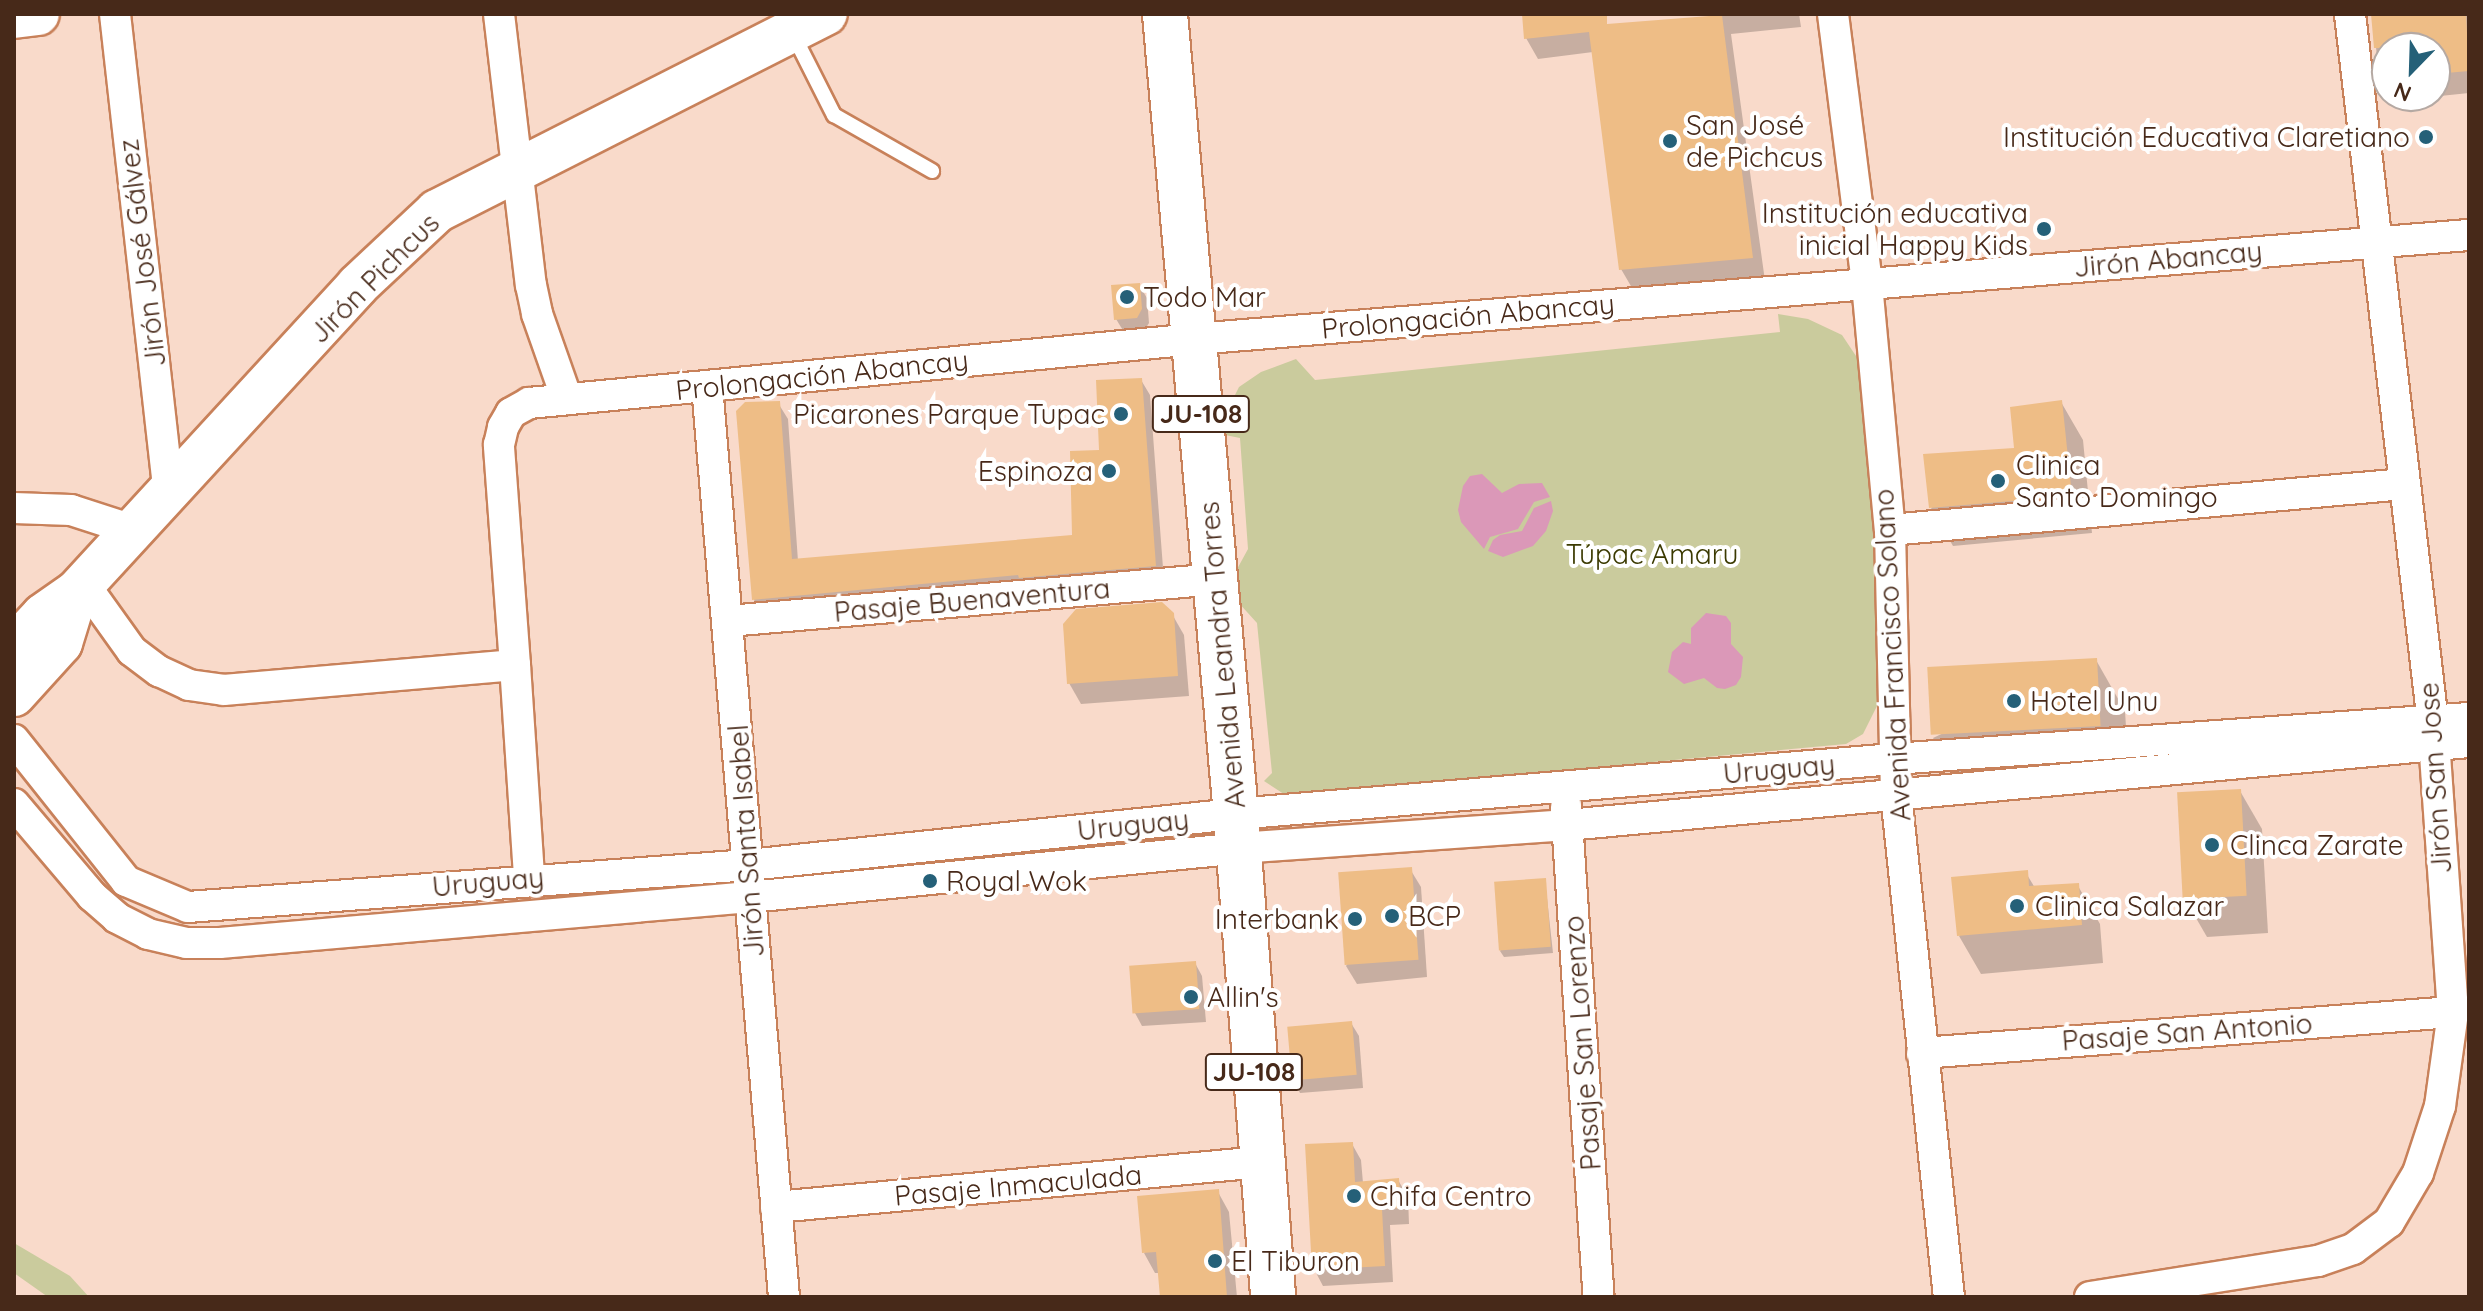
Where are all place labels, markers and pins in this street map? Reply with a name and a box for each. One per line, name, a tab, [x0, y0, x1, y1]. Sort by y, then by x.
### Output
place label: San José de Pichcus	[1686, 108, 1823, 174]
place label: Institución Educativa Claretiano	[2003, 120, 2410, 154]
marker: Institución Educativa Claretiano	[2417, 128, 2435, 146]
marker: San José de Pichcus	[1661, 132, 1679, 150]
place label: Institución educativa inicial Happy Kids	[1762, 196, 2028, 262]
marker: Institución educativa inicial Happy Kids	[2035, 220, 2053, 238]
place label: Todo Mar	[1143, 280, 1266, 314]
marker: Todo Mar	[1118, 288, 1136, 306]
place label: Picarones Parque Tupac	[793, 397, 1105, 431]
marker: Picarones Parque Tupac	[1112, 405, 1130, 423]
place label: Clinica Santo Domingo	[2016, 448, 2218, 514]
place label: Espinoza	[978, 454, 1093, 488]
marker: Espinoza	[1100, 462, 1118, 480]
marker: Clinica Santo Domingo	[1987, 470, 2009, 492]
place label: Hotel Unu	[2030, 684, 2158, 718]
marker: Hotel Unu	[2005, 692, 2023, 710]
place label: Clinca Zarate	[2230, 828, 2404, 862]
marker: Clinca Zarate	[2201, 834, 2223, 856]
place label: Royal Wok	[946, 864, 1087, 898]
marker: Royal Wok	[921, 872, 939, 890]
place label: Clinica Salazar	[2035, 889, 2224, 923]
marker: Clinica Salazar	[2006, 895, 2028, 917]
place label: BCP	[1408, 899, 1461, 933]
place label: Interbank	[1215, 902, 1339, 936]
marker: BCP	[1383, 907, 1401, 925]
marker: Interbank	[1346, 910, 1364, 928]
place label: Allin's	[1207, 980, 1279, 1014]
marker: Allin's	[1182, 988, 1200, 1006]
place label: Chifa Centro	[1370, 1179, 1532, 1213]
marker: Chifa Centro	[1345, 1187, 1363, 1205]
place label: El Tiburon	[1231, 1244, 1360, 1278]
marker: El Tiburon	[1206, 1252, 1224, 1270]

